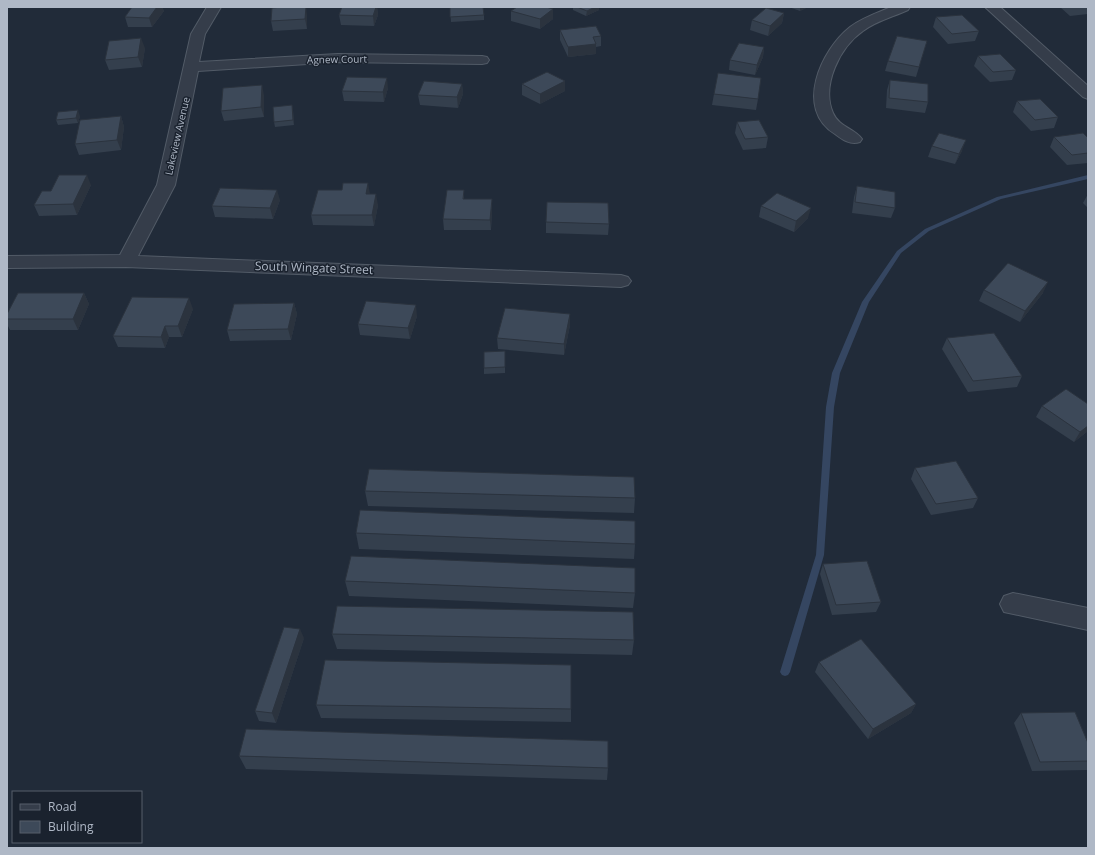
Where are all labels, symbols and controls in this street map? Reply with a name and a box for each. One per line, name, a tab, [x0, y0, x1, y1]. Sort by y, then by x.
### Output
street label: Agnew Court	[307, 51, 368, 67]
street label: Lakeview Avenue	[161, 95, 193, 177]
street label: South Wingate Street	[255, 257, 373, 278]
legend	[12, 791, 142, 843]
text: Road	[48, 798, 77, 815]
text: Building	[48, 818, 94, 835]

